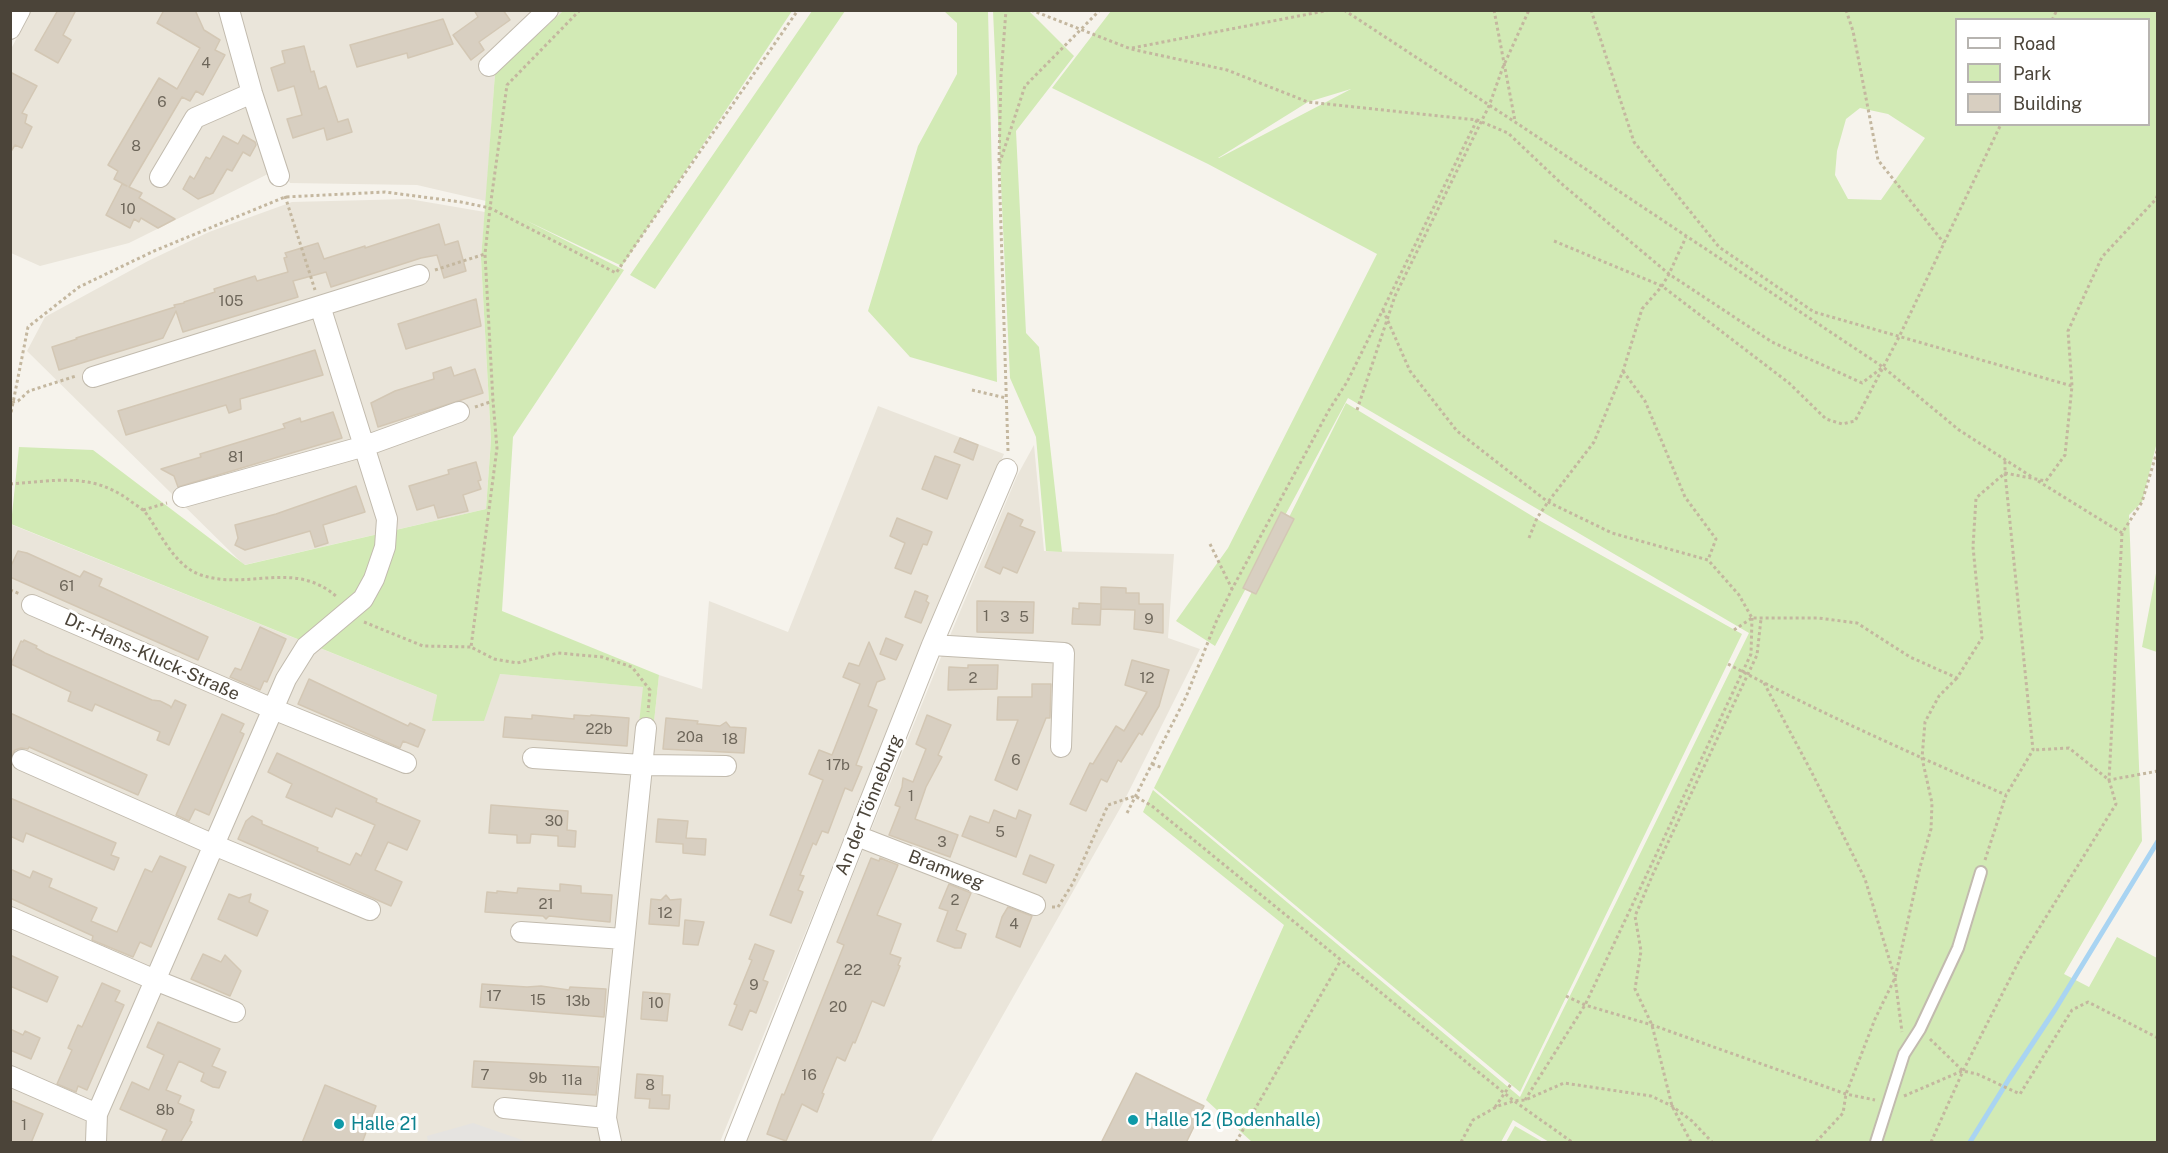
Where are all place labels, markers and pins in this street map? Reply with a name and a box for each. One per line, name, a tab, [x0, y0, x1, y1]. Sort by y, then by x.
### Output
place label: Halle 12 (Bodenhalle)	[1145, 1109, 1321, 1131]
place label: Halle 21	[351, 1113, 417, 1135]
marker: Halle 12 (Bodenhalle)	[1126, 1113, 1140, 1127]
marker: Halle 21	[332, 1117, 346, 1131]

